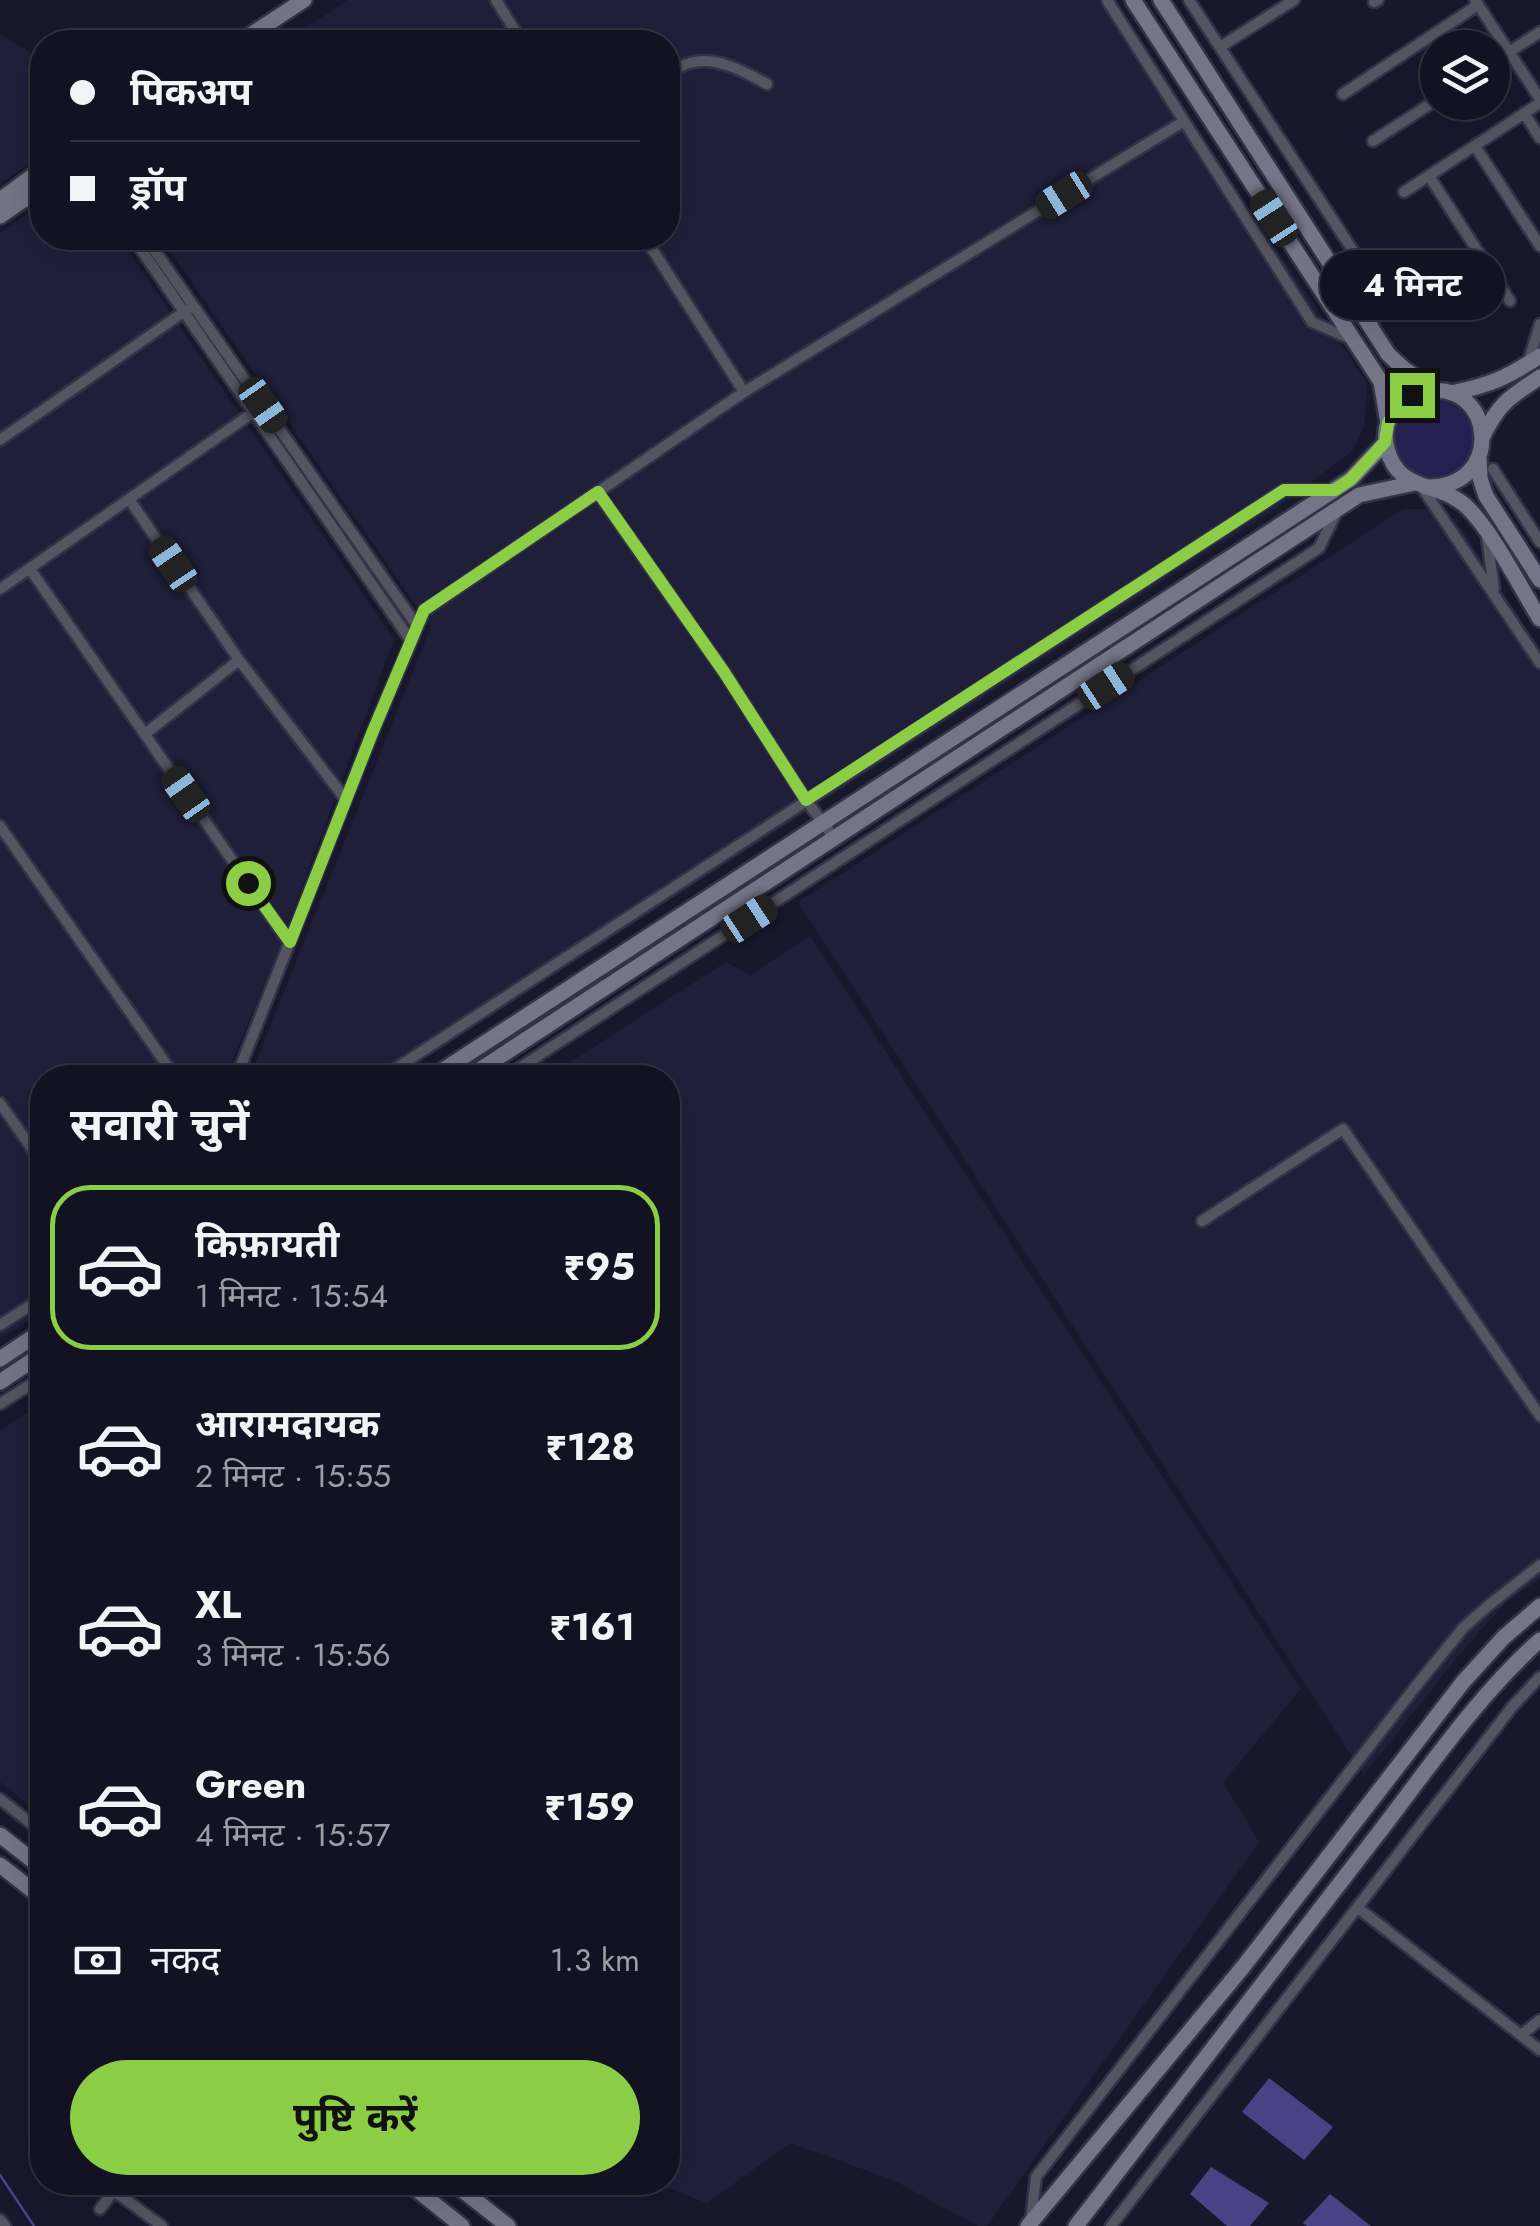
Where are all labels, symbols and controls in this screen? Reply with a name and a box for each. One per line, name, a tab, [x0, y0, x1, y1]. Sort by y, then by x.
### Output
map controls	[1420, 30, 1510, 120]
button: layers	[1420, 30, 1510, 120]
text: पिकअप	[130, 64, 252, 119]
text: ड्रॉप	[130, 160, 186, 215]
car	[1031, 166, 1097, 224]
car	[1245, 185, 1303, 251]
callout: 4 मिनट	[1320, 250, 1504, 320]
text: 4 मिनट	[1363, 262, 1462, 308]
car	[234, 372, 292, 438]
route end	[1390, 373, 1435, 418]
car	[144, 531, 202, 597]
car	[1073, 657, 1139, 715]
car	[157, 761, 215, 827]
route start	[226, 861, 271, 906]
car	[716, 890, 782, 948]
text: सवारी चुनें	[70, 1092, 249, 1157]
text: किफ़ायती	[195, 1216, 339, 1271]
icon: car	[75, 1223, 165, 1313]
text: ₹95	[563, 1239, 635, 1294]
text: 1 मिनट · 15:54	[195, 1273, 388, 1319]
text: आरामदायक	[195, 1396, 379, 1451]
icon: car	[75, 1403, 165, 1493]
text: ₹128	[545, 1419, 635, 1474]
text: 2 मिनट · 15:55	[195, 1453, 391, 1499]
text: XL	[195, 1577, 241, 1632]
icon: car	[75, 1583, 165, 1673]
text: ₹161	[549, 1599, 635, 1654]
text: 3 मिनट · 15:56	[195, 1632, 391, 1678]
text: Green	[195, 1757, 306, 1812]
icon: car	[75, 1763, 165, 1853]
text: ₹159	[544, 1779, 635, 1834]
text: 4 मिनट · 15:57	[195, 1812, 390, 1858]
text: नकद	[150, 1932, 220, 1987]
icon: cash	[70, 1933, 125, 1988]
text: 1.3 km	[550, 1937, 640, 1983]
button: पुष्टि करें	[70, 2060, 640, 2175]

